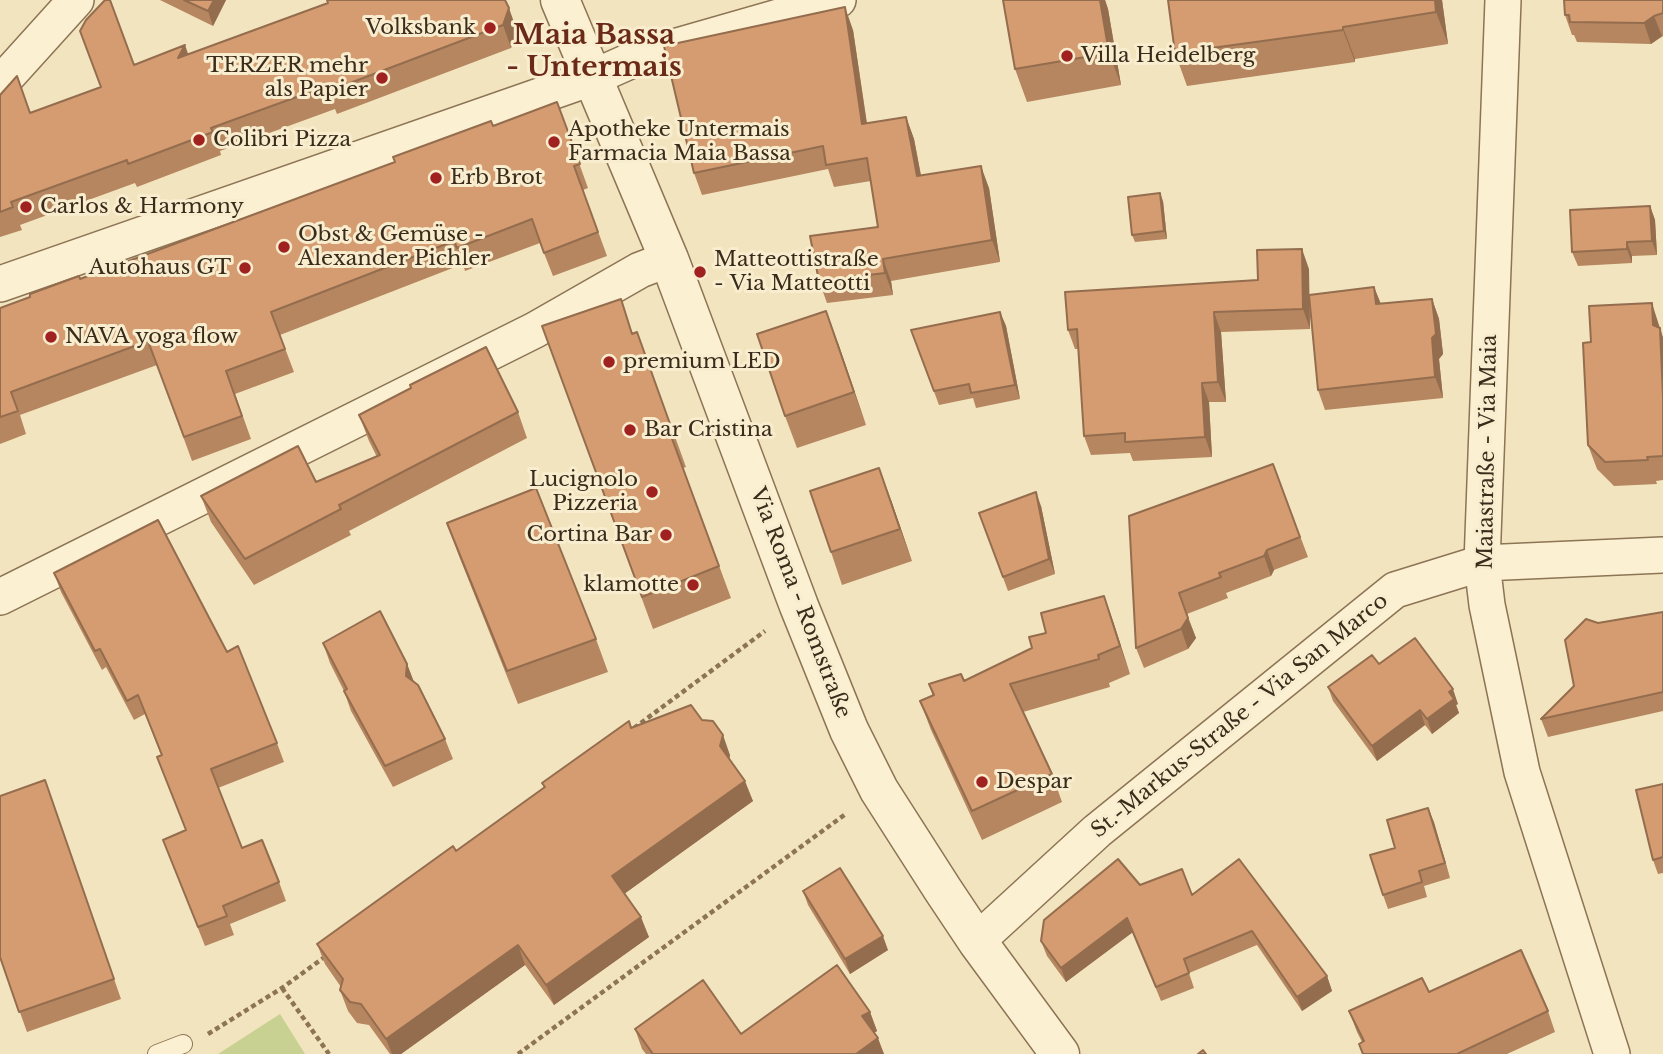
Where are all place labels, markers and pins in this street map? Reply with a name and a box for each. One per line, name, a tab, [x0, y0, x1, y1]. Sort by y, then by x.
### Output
place label: Volksbank	[366, 15, 476, 41]
marker: Volksbank	[482, 20, 498, 36]
place label: Villa Heidelberg	[1081, 43, 1255, 69]
marker: Villa Heidelberg	[1059, 48, 1075, 64]
place label: TERZER mehr als Papier	[206, 53, 368, 103]
marker: TERZER mehr als Papier	[374, 70, 390, 86]
place label: Apotheke Untermais Farmacia Maia Bassa	[568, 117, 791, 167]
place label: Colibri Pizza	[213, 127, 351, 153]
marker: Colibri Pizza	[191, 132, 207, 148]
marker: Apotheke Untermais Farmacia Maia Bassa	[546, 134, 562, 150]
place label: Erb Brot	[450, 165, 543, 191]
marker: Erb Brot	[428, 170, 444, 186]
place label: Carlos & Harmony	[40, 194, 244, 220]
marker: Carlos & Harmony	[18, 199, 34, 215]
place label: Obst & Gemüse - Alexander Pichler	[298, 222, 490, 272]
marker: Obst & Gemüse - Alexander Pichler	[276, 239, 292, 255]
place label: Matteottistraße - Via Matteotti	[714, 247, 879, 297]
place label: Autohaus GT	[89, 255, 231, 281]
marker: Autohaus GT	[237, 260, 253, 276]
marker: Matteottistraße - Via Matteotti	[692, 264, 708, 280]
place label: NAVA yoga flow	[65, 324, 238, 350]
marker: NAVA yoga flow	[43, 329, 59, 345]
place label: premium LED	[623, 349, 780, 375]
marker: premium LED	[601, 354, 617, 370]
place label: Bar Cristina	[644, 417, 773, 443]
marker: Bar Cristina	[622, 422, 638, 438]
place label: Lucignolo Pizzeria	[529, 467, 638, 517]
marker: Lucignolo Pizzeria	[644, 484, 660, 500]
place label: Cortina Bar	[526, 522, 652, 548]
marker: Cortina Bar	[658, 527, 674, 543]
place label: klamotte	[583, 572, 679, 598]
marker: klamotte	[685, 577, 701, 593]
place label: Despar	[996, 769, 1072, 795]
marker: Despar	[974, 774, 990, 790]

